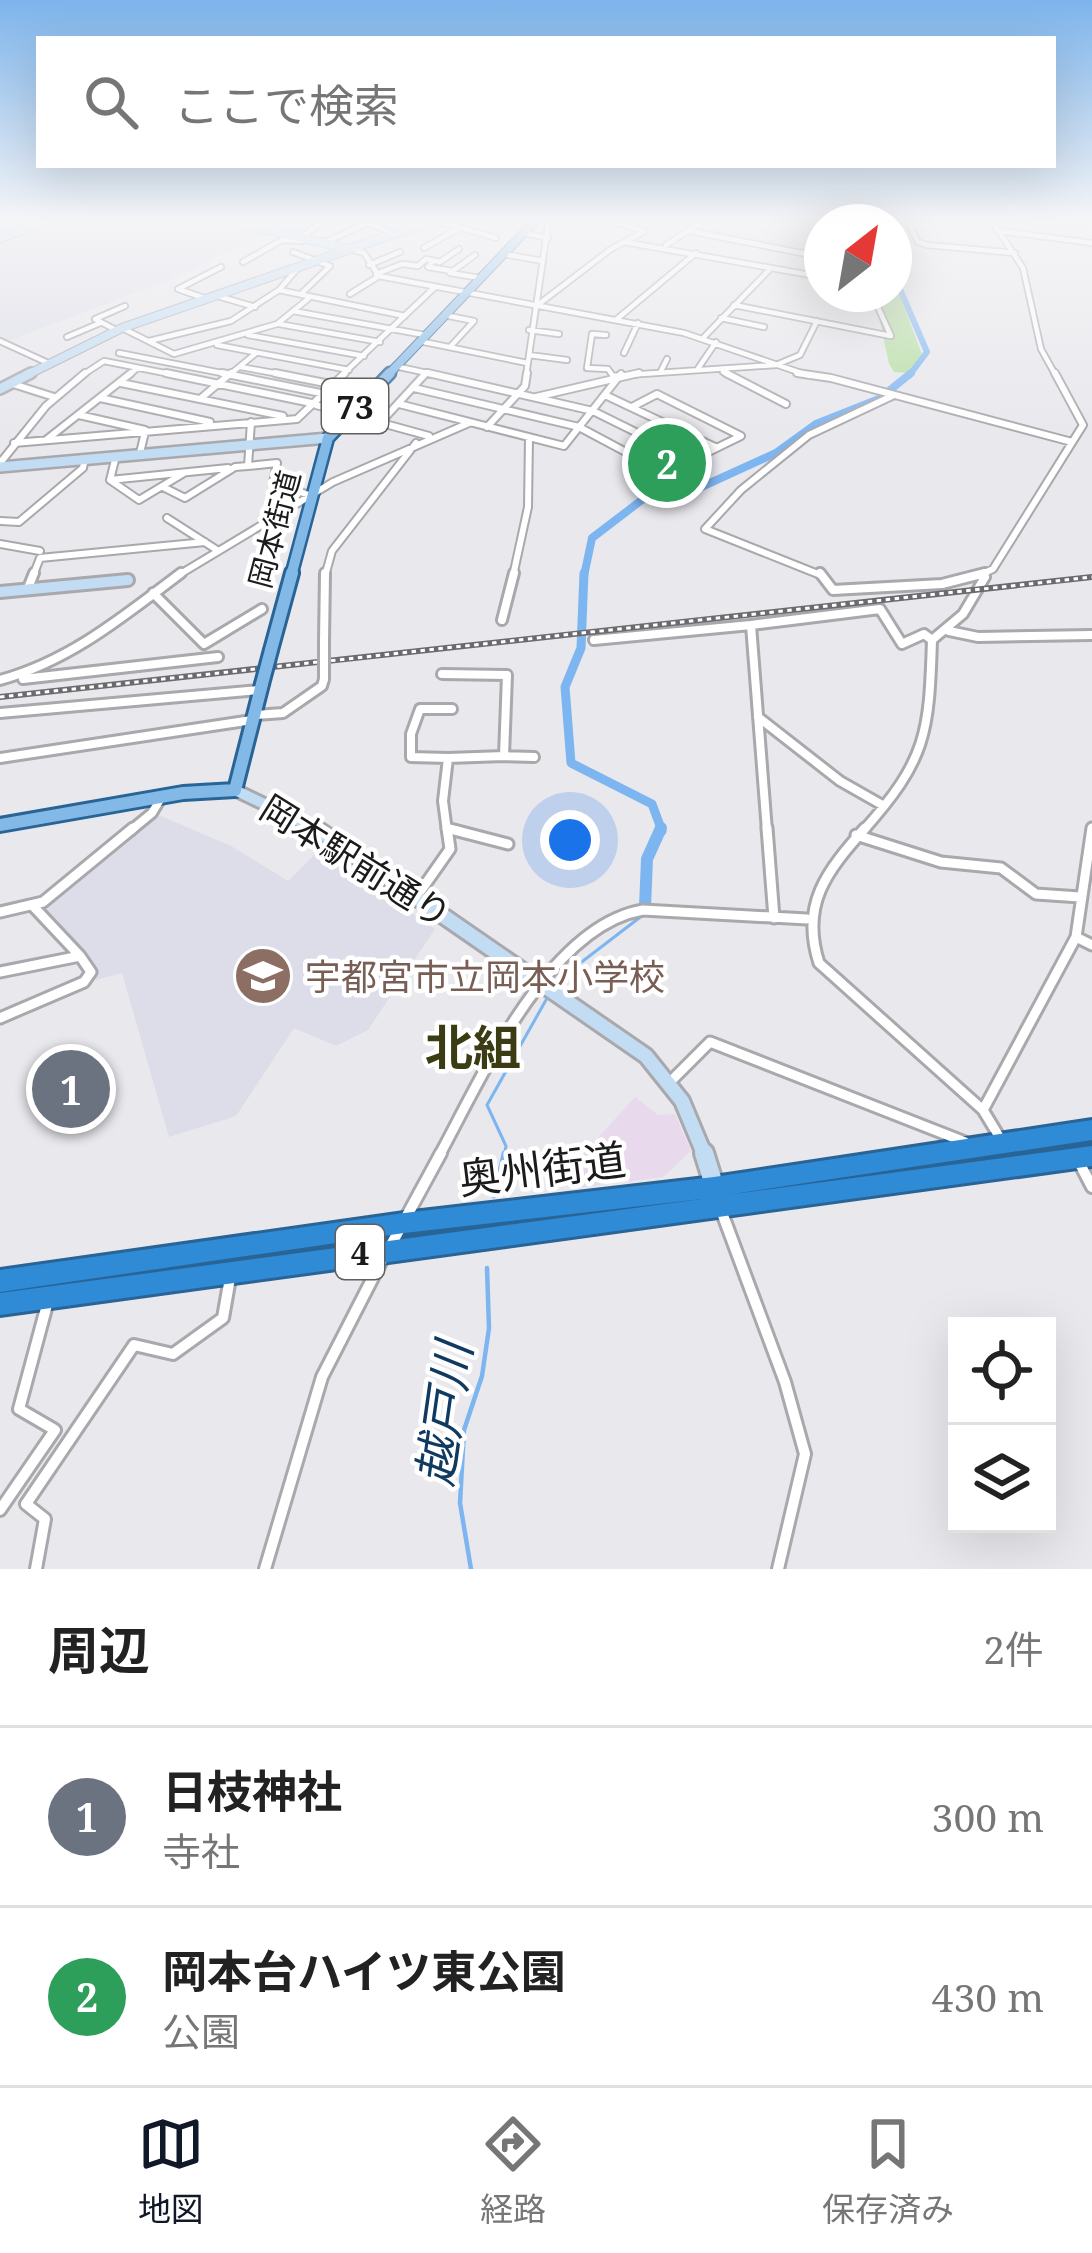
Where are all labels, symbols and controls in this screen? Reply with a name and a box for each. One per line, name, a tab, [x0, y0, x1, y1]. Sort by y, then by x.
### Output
search box	[36, 36, 1056, 168]
icon: search	[78, 69, 144, 135]
text: ここで検索	[174, 74, 399, 135]
north arrow	[804, 204, 912, 312]
road number: 73	[322, 379, 388, 433]
pin: 2	[628, 418, 706, 508]
street label: 岡本街道	[239, 466, 309, 592]
street label: 岡本駅前通り	[251, 783, 461, 939]
your location	[540, 810, 600, 870]
school or university icon: 宇都宮市立岡本小学校	[232, 945, 294, 1007]
place label: 宇都宮市立岡本小学校	[305, 952, 665, 1001]
district label: 北組	[425, 1014, 521, 1079]
pin: 1	[32, 1044, 110, 1134]
street label: 奥州街道	[455, 1129, 629, 1207]
road number: 4	[336, 1225, 384, 1279]
map controls	[948, 1317, 1056, 1533]
button: locate	[948, 1317, 1056, 1425]
water label: 越戸川	[401, 1333, 486, 1490]
button: layers	[948, 1425, 1056, 1533]
text: 周辺	[48, 1614, 150, 1684]
text: 2件	[983, 1622, 1044, 1675]
text: 日枝神社	[162, 1760, 342, 1821]
text: 1	[76, 1790, 98, 1843]
text: 300 m	[932, 1790, 1044, 1843]
text: 寺社	[162, 1824, 240, 1877]
text: 岡本台ハイツ東公園	[162, 1940, 566, 2001]
text: 2	[76, 1970, 98, 2023]
text: 430 m	[932, 1970, 1044, 2023]
text: 公園	[162, 2004, 240, 2057]
tab: 地図	[138, 2111, 204, 2231]
tab: 経路	[480, 2111, 546, 2231]
tab: 保存済み	[822, 2111, 954, 2231]

